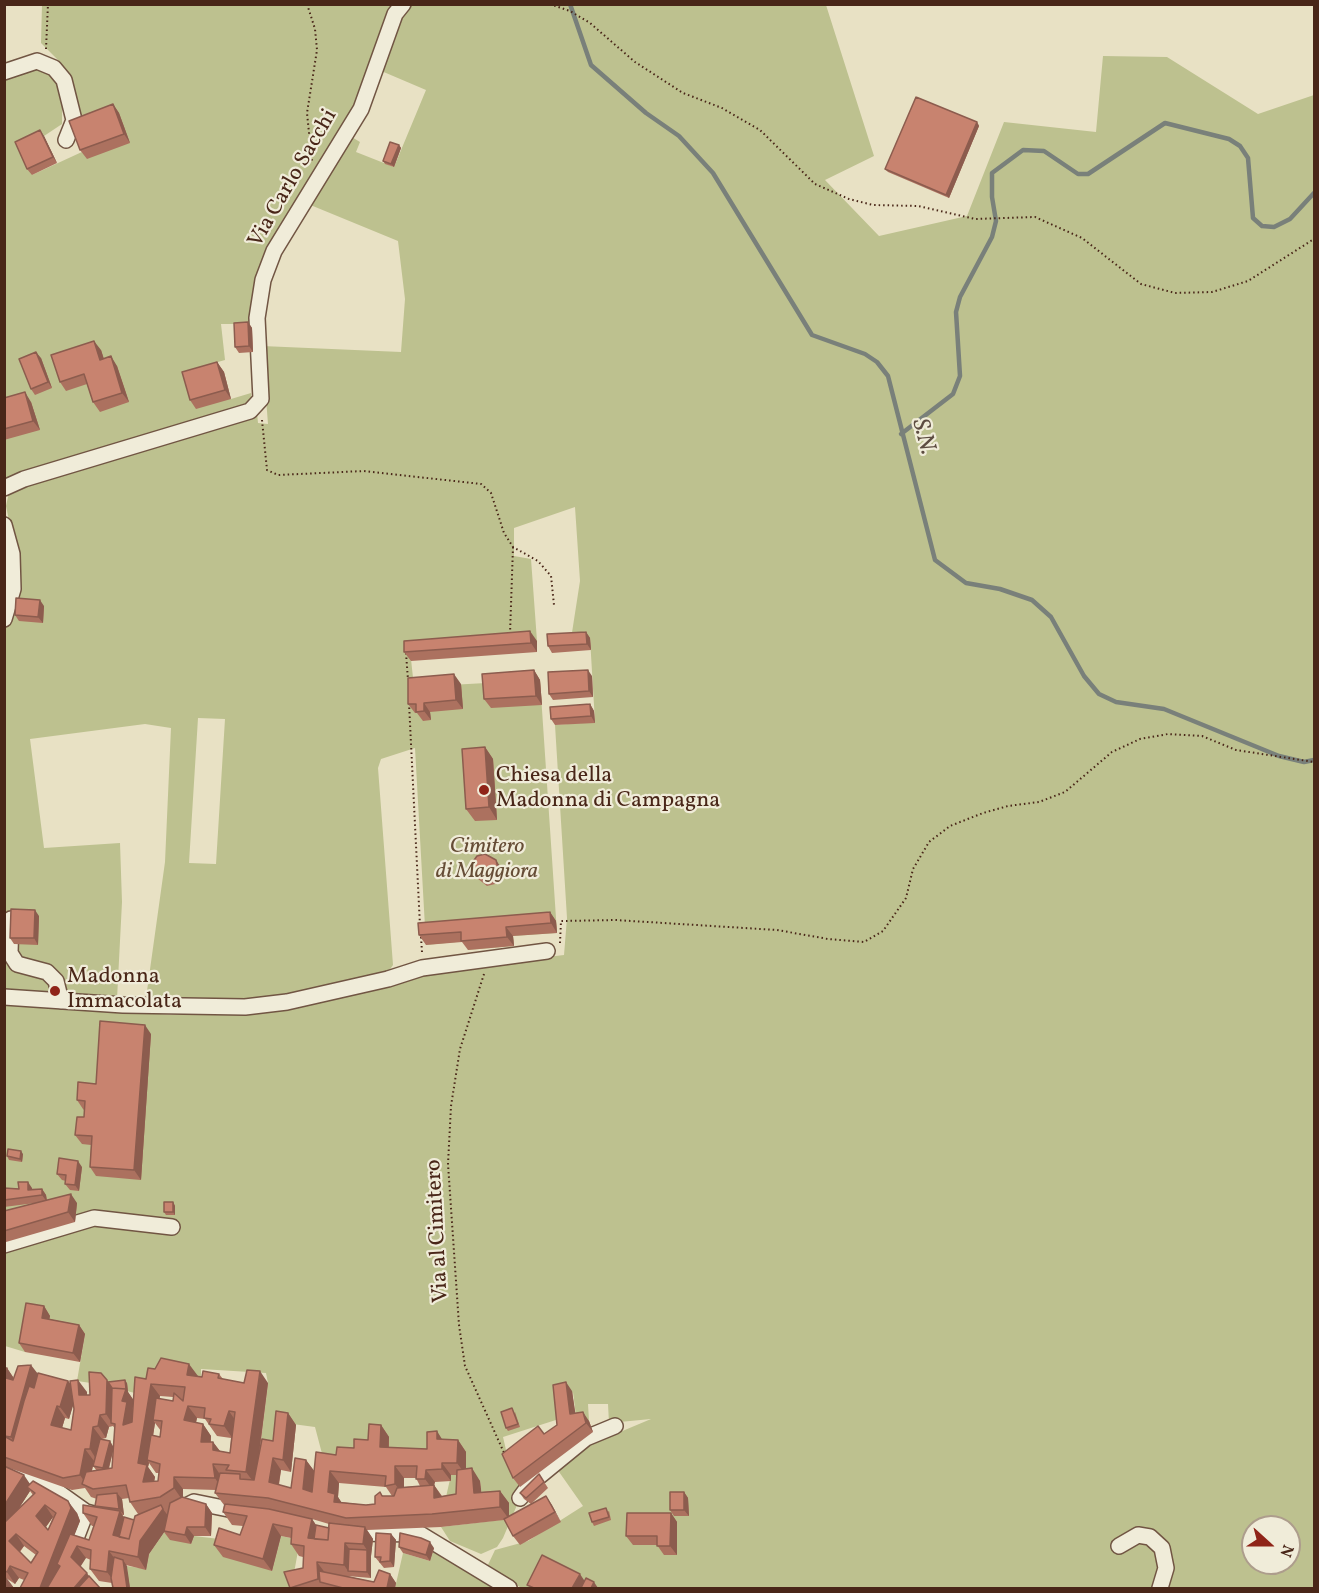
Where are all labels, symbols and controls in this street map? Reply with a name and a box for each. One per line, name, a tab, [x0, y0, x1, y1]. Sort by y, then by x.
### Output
street label: Via Carlo Sacchi	[244, 105, 344, 253]
water label: S.N.	[903, 416, 941, 458]
place label: Chiesa della Madonna di Campagna	[496, 764, 720, 816]
marker: Chiesa della Madonna di Campagna	[477, 783, 491, 797]
park label: Cimitero di Maggiora	[436, 835, 538, 886]
place label: Madonna Immacolata	[67, 965, 182, 1016]
marker: Madonna Immacolata	[48, 984, 62, 998]
street label: Via al Cimitero	[422, 1158, 456, 1304]
north arrow	[1241, 1515, 1301, 1575]
text: N	[1274, 1541, 1298, 1560]

